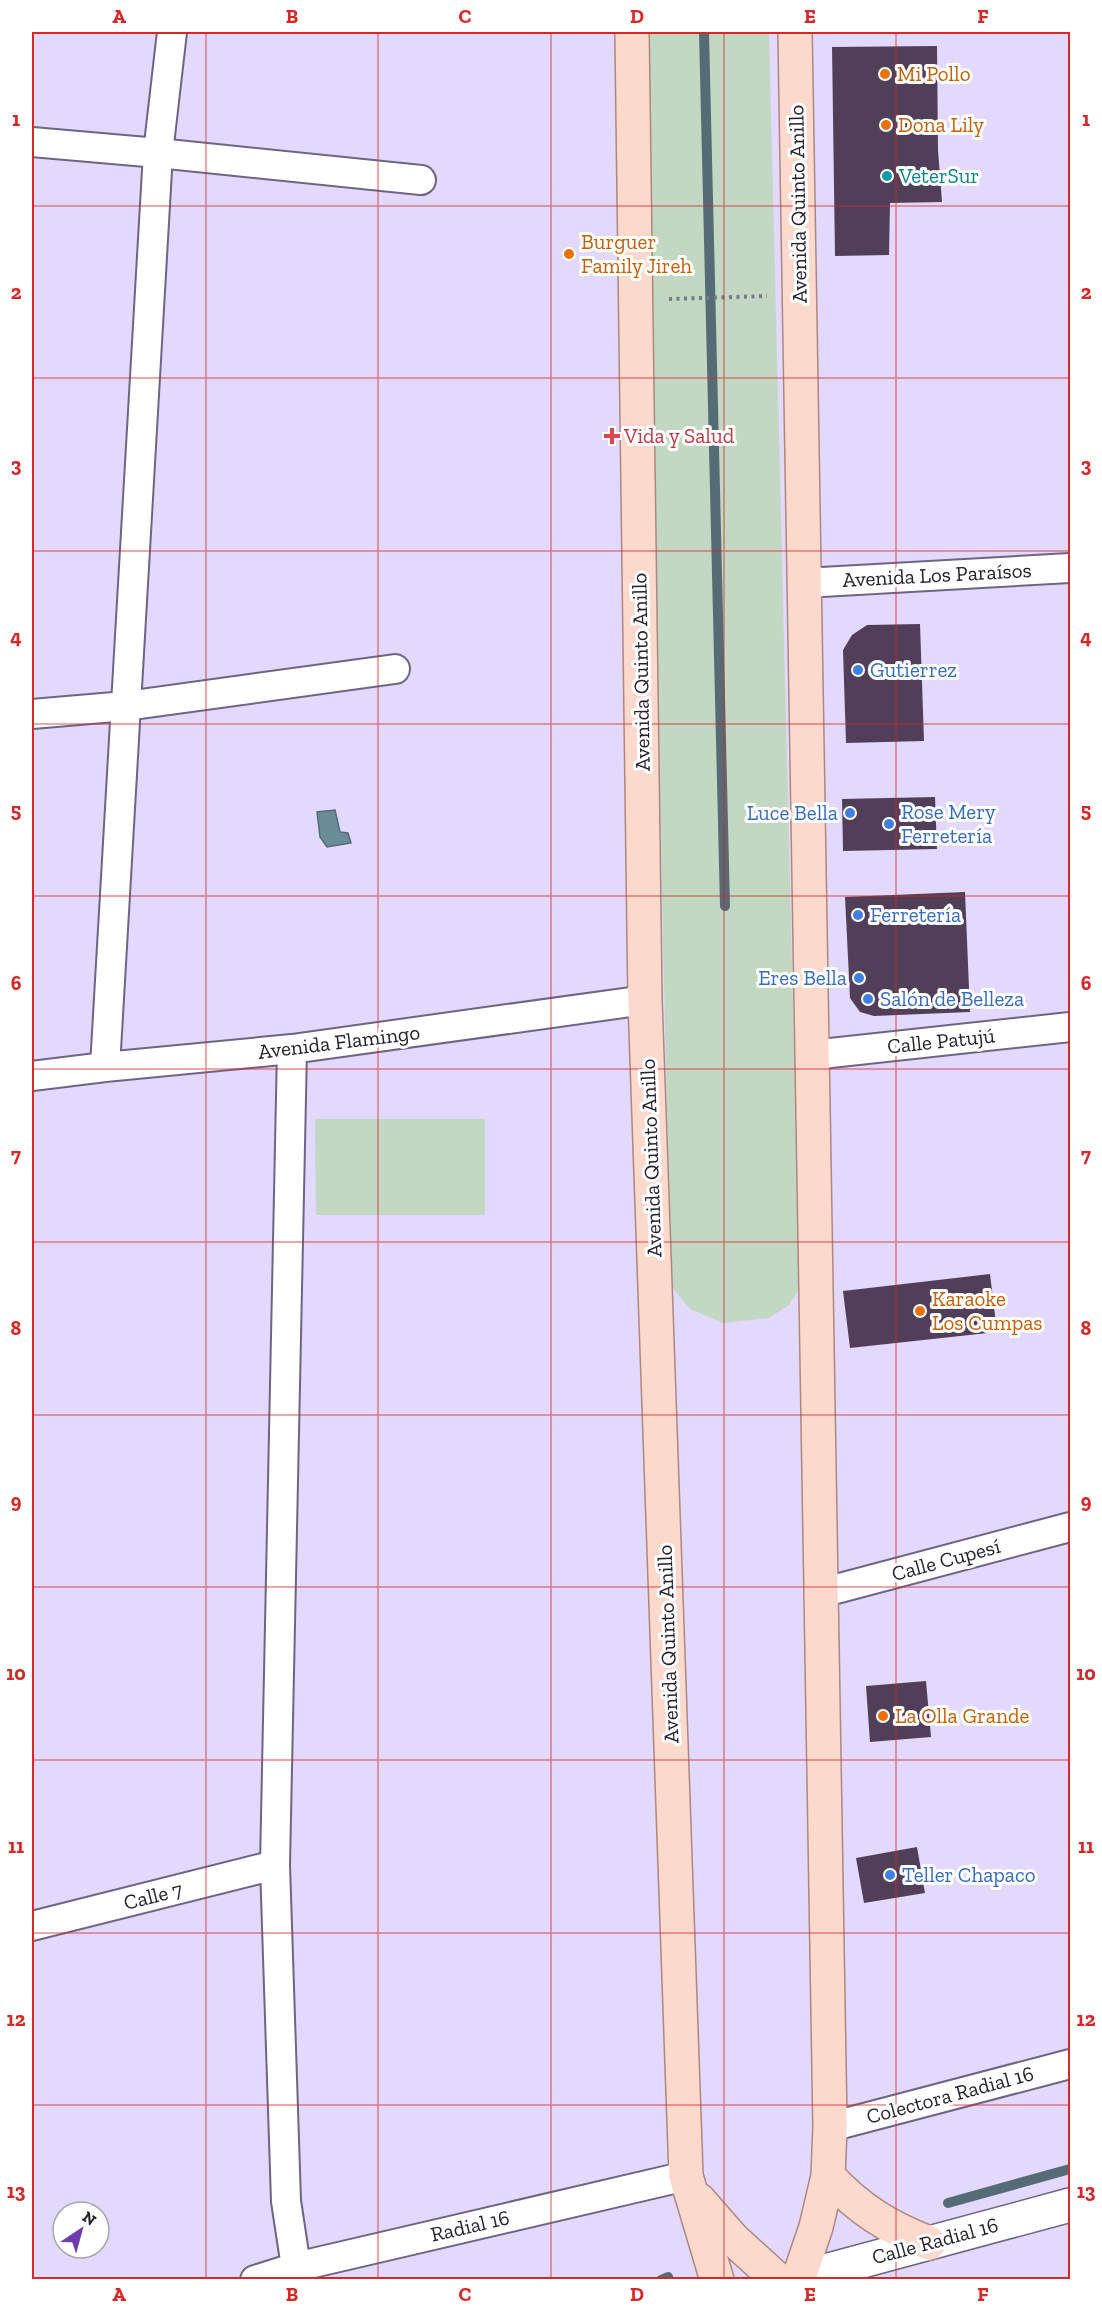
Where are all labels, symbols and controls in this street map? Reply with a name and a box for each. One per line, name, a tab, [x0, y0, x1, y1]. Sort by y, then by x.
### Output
text: A	[112, 4, 126, 28]
text: B	[286, 4, 298, 28]
text: C	[459, 4, 472, 28]
text: D	[630, 4, 644, 28]
text: E	[804, 4, 816, 28]
text: F	[977, 4, 989, 28]
place label: Mi Pollo	[897, 61, 970, 86]
marker: Mi Pollo	[878, 67, 892, 81]
street label: Avenida Quinto Anillo	[783, 105, 812, 303]
text: 1	[12, 107, 20, 131]
text: 1	[1082, 107, 1090, 131]
place label: Dona Lily	[898, 112, 984, 137]
marker: Dona Lily	[879, 118, 893, 132]
place label: VeterSur	[898, 163, 979, 188]
marker: VeterSur	[880, 169, 894, 183]
place label: Burguer Family Jireh	[581, 229, 692, 278]
marker: Burguer Family Jireh	[562, 247, 576, 261]
text: 2	[11, 280, 22, 304]
text: 2	[1081, 280, 1092, 304]
place label: Vida y Salud	[623, 423, 735, 448]
marker: Vida y Salud	[605, 429, 619, 443]
text: 3	[11, 453, 22, 477]
text: 3	[1081, 453, 1092, 477]
street label: Avenida Los Paraísos	[842, 557, 1032, 592]
street label: Avenida Quinto Anillo	[626, 573, 655, 771]
text: 4	[10, 625, 22, 649]
text: 4	[1080, 625, 1092, 649]
place label: Gutierrez	[870, 657, 957, 682]
marker: Gutierrez	[851, 663, 865, 677]
text: 5	[11, 798, 21, 822]
text: 5	[1081, 798, 1091, 822]
place label: Rose Mery Ferretería	[901, 799, 996, 848]
place label: Luce Bella	[747, 800, 838, 825]
marker: Luce Bella	[843, 806, 857, 820]
marker: Rose Mery Ferretería	[882, 817, 896, 831]
place label: Ferretería	[870, 902, 961, 927]
marker: Ferretería	[851, 908, 865, 922]
place label: Eres Bella	[758, 965, 847, 990]
text: 6	[11, 971, 22, 995]
marker: Eres Bella	[852, 971, 866, 985]
text: 6	[1081, 971, 1092, 995]
place label: Salón de Belleza	[880, 986, 1024, 1011]
marker: Salón de Belleza	[861, 992, 875, 1006]
street label: Avenida Flamingo	[257, 1019, 421, 1064]
street label: Calle Patujú	[886, 1022, 996, 1060]
street label: Avenida Quinto Anillo	[635, 1058, 666, 1258]
text: 7	[11, 1143, 21, 1167]
text: 7	[1081, 1143, 1091, 1167]
place label: Karaoke Los Cumpas	[932, 1286, 1043, 1335]
marker: Karaoke Los Cumpas	[913, 1304, 927, 1318]
text: 8	[11, 1316, 22, 1340]
text: 8	[1081, 1316, 1092, 1340]
text: 9	[11, 1489, 22, 1513]
text: 9	[1081, 1489, 1092, 1513]
street label: Calle Cupesí	[889, 1533, 1003, 1586]
street label: Avenida Quinto Anillo	[652, 1544, 683, 1744]
text: 10	[6, 1661, 26, 1685]
text: 10	[1076, 1661, 1096, 1685]
place label: La Olla Grande	[895, 1703, 1030, 1728]
marker: La Olla Grande	[876, 1709, 890, 1723]
text: 11	[8, 1834, 24, 1858]
text: 11	[1078, 1834, 1094, 1858]
place label: Teller Chapaco	[902, 1862, 1035, 1887]
marker: Teller Chapaco	[883, 1868, 897, 1882]
street label: Calle 7	[121, 1876, 185, 1915]
text: 12	[7, 2007, 26, 2031]
text: 12	[1077, 2007, 1096, 2031]
street label: Colectora Radial 16	[864, 2060, 1036, 2129]
text: 13	[7, 2179, 26, 2203]
text: 13	[1077, 2179, 1096, 2203]
north arrow	[51, 2200, 111, 2260]
street label: Radial 16	[428, 2204, 512, 2247]
text: N	[79, 2207, 100, 2230]
street label: Calle Radial 16	[869, 2212, 1001, 2269]
text: A	[112, 2282, 126, 2306]
text: B	[286, 2282, 298, 2306]
text: C	[459, 2282, 472, 2306]
text: D	[630, 2282, 644, 2306]
text: E	[804, 2282, 816, 2306]
text: F	[977, 2282, 989, 2306]

